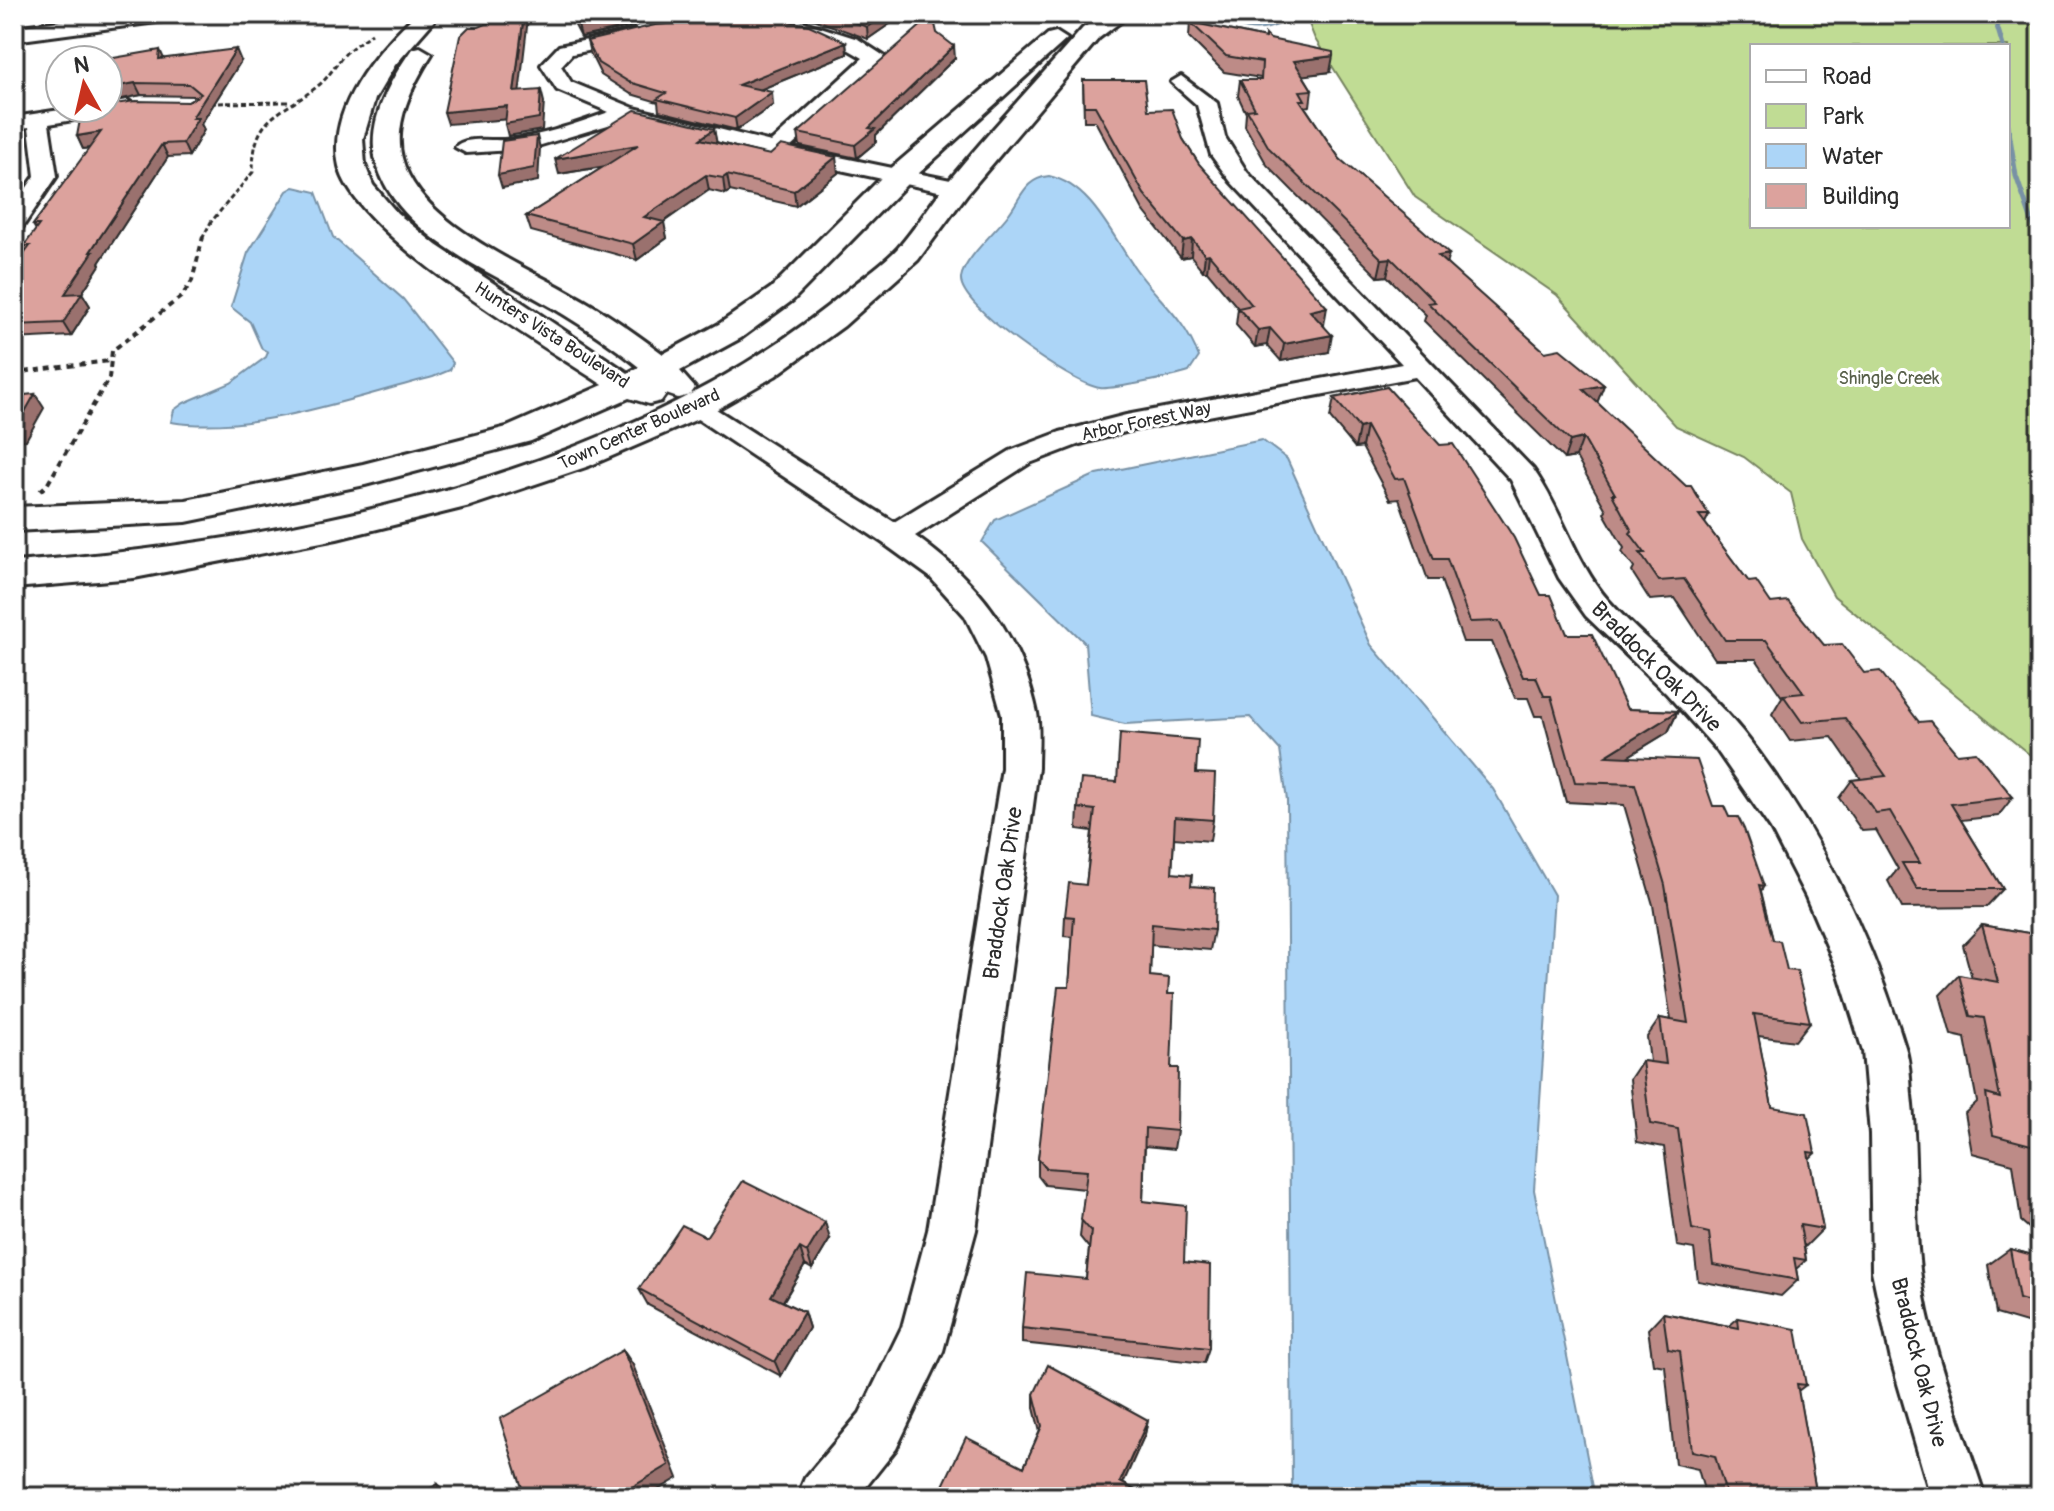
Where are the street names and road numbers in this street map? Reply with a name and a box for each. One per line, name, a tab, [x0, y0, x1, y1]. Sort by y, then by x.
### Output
street label: Hunters Vista Boulevard	[470, 277, 633, 394]
street label: Town Center Boulevard	[555, 383, 724, 475]
street label: Arbor Forest Way	[1079, 396, 1213, 446]
street label: Braddock Oak Drive	[1585, 595, 1728, 738]
street label: Braddock Oak Drive	[977, 805, 1029, 981]
street label: Braddock Oak Drive	[1884, 1275, 1954, 1450]

